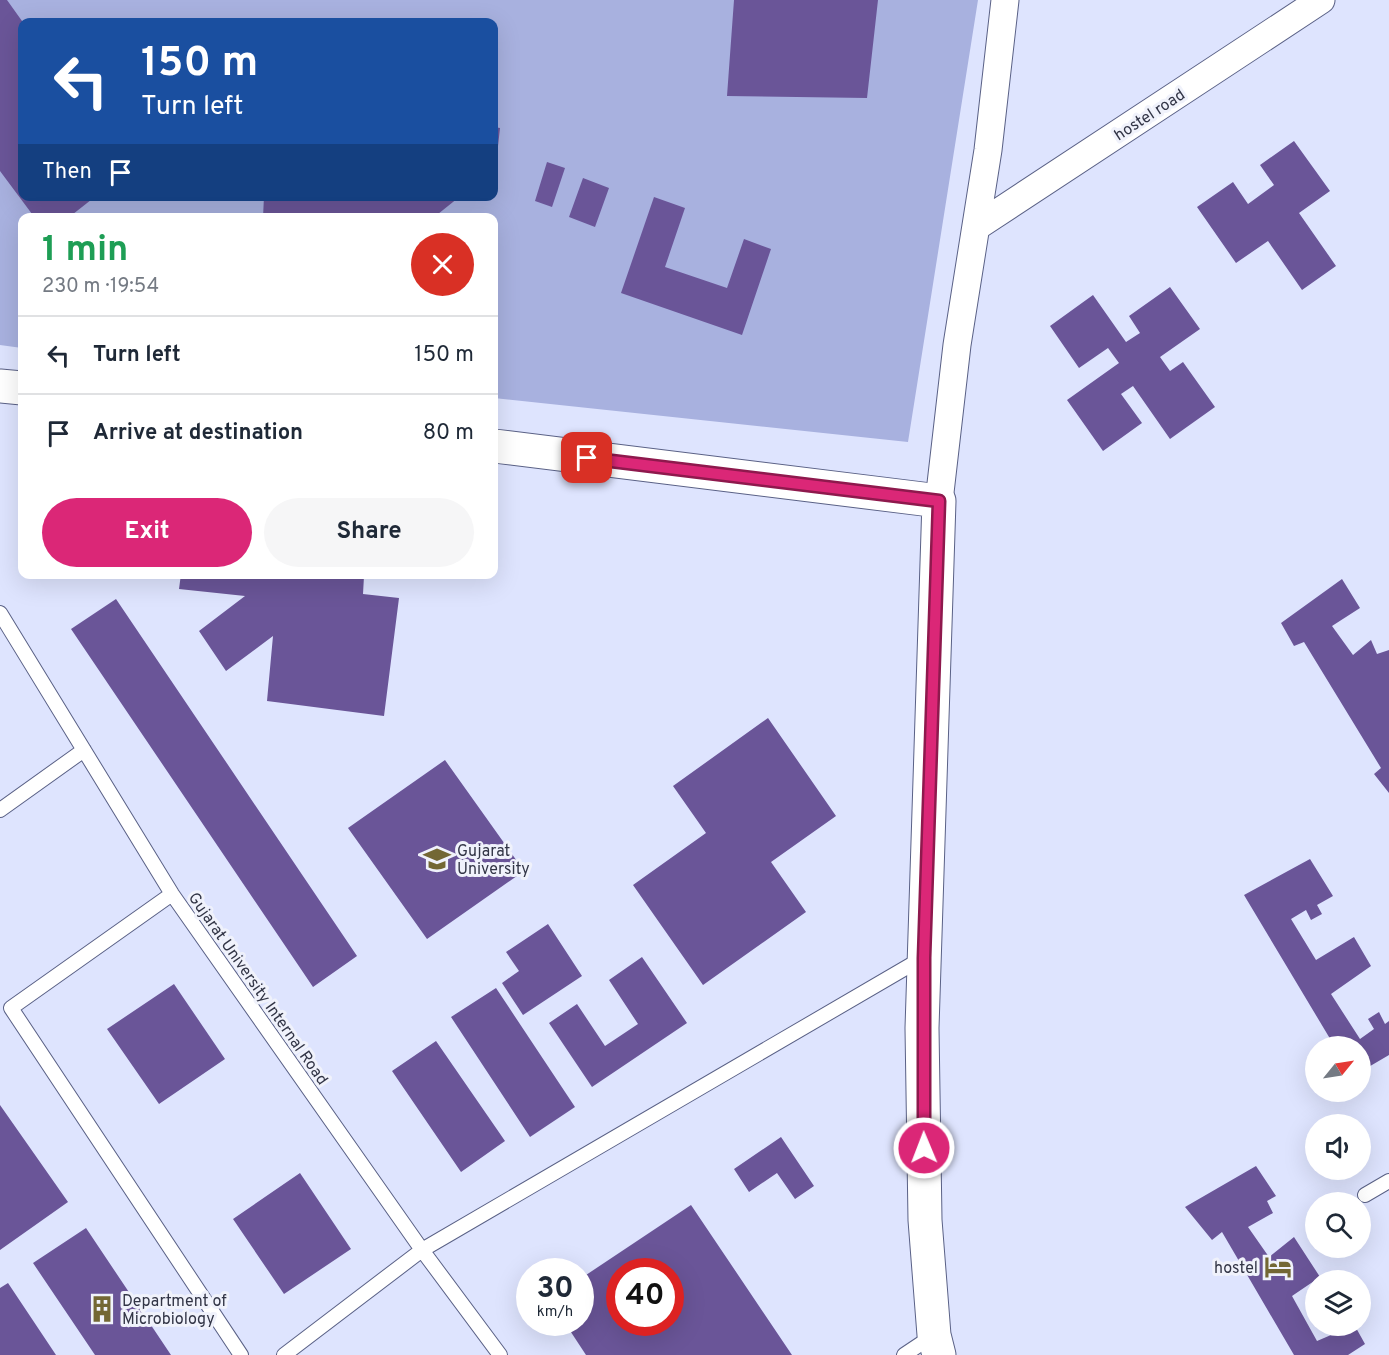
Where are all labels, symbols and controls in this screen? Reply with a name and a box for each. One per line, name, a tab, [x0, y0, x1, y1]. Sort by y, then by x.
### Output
text: 150 m	[141, 38, 258, 91]
icon: left	[42, 42, 120, 120]
street label: hostel road	[1111, 85, 1189, 146]
text: Turn left	[141, 90, 243, 124]
icon: arrive	[104, 156, 137, 189]
text: Then	[42, 159, 92, 186]
text: 1 min	[42, 228, 128, 274]
button: close	[411, 233, 474, 296]
text: 230 m · 19:54	[42, 274, 159, 300]
icon: left	[42, 339, 75, 372]
text: Turn left	[93, 342, 181, 369]
text: 150 m	[414, 342, 474, 369]
icon: arrive	[42, 417, 75, 450]
text: Arrive at destination	[93, 420, 303, 447]
text: 80 m	[423, 420, 474, 447]
pin	[561, 432, 612, 483]
icon: arrive	[570, 441, 603, 474]
button: Exit	[42, 498, 252, 567]
button: Share	[264, 498, 474, 567]
place label: Gujarat University	[457, 842, 530, 880]
school or university icon: Gujarat University	[422, 844, 452, 874]
street label: Gujarat University Internal Road	[183, 889, 332, 1089]
north arrow	[1305, 1036, 1371, 1102]
map controls	[1305, 1036, 1371, 1336]
button: sound	[1305, 1114, 1371, 1180]
position arrow	[892, 1116, 956, 1180]
button: search	[1305, 1192, 1371, 1258]
hotel icon: hostel	[1263, 1252, 1293, 1282]
speed limit sign: 40	[606, 1258, 684, 1336]
place label: hostel	[1214, 1259, 1258, 1279]
button: layers	[1305, 1270, 1371, 1336]
text: 30	[536, 1271, 574, 1308]
place label: Department of Microbiology	[122, 1292, 227, 1330]
building icon: Department of Microbiology	[87, 1294, 117, 1324]
text: km/h	[537, 1303, 573, 1322]

